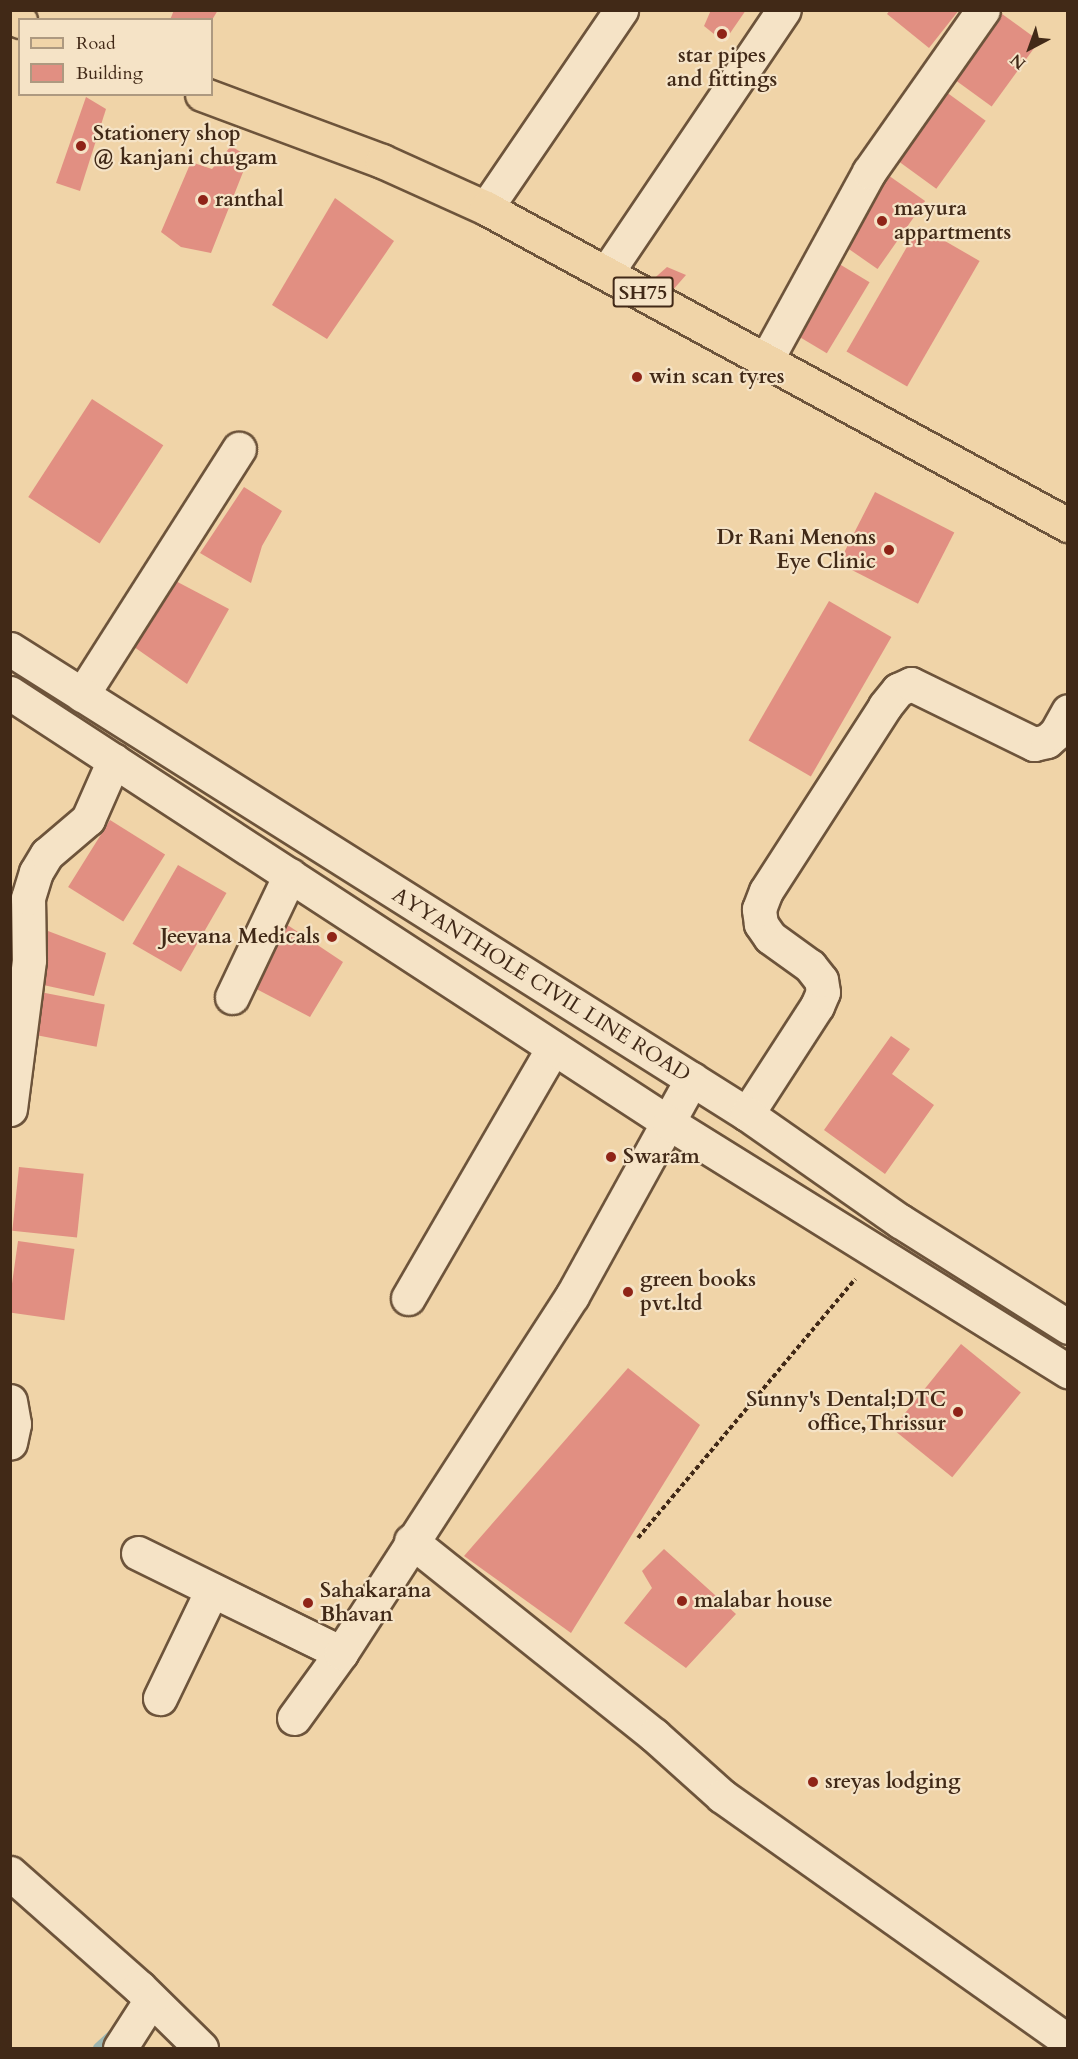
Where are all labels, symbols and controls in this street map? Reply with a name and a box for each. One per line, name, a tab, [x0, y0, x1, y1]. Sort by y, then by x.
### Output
legend	[18, 18, 213, 96]
north arrow	[1000, 18, 1060, 78]
marker: star pipes and fittings	[715, 27, 729, 41]
text: Road	[76, 31, 116, 56]
place label: star pipes and fittings	[667, 43, 777, 93]
text: N	[1006, 49, 1031, 74]
text: Building	[76, 61, 143, 86]
place label: Stationery shop @ kanjani chugam	[93, 121, 277, 171]
marker: Stationery shop @ kanjani chugam	[74, 139, 88, 153]
place label: ranthal	[215, 187, 284, 213]
marker: ranthal	[196, 193, 210, 207]
place label: mayura appartments	[894, 196, 1011, 246]
marker: mayura appartments	[875, 214, 889, 228]
road number: SH75	[612, 275, 674, 309]
place label: win scan tyres	[649, 364, 785, 390]
marker: win scan tyres	[630, 370, 644, 384]
place label: Dr Rani Menons Eye Clinic	[716, 525, 876, 575]
marker: Dr Rani Menons Eye Clinic	[880, 541, 898, 559]
street label: AYYANTHOLE CIVIL LINE ROAD	[387, 882, 695, 1088]
place label: Jeevana Medicals	[160, 924, 320, 950]
marker: Jeevana Medicals	[325, 930, 339, 944]
place label: Swaram	[623, 1144, 700, 1170]
marker: Swaram	[604, 1150, 618, 1164]
place label: green books pvt.ltd	[640, 1267, 756, 1317]
marker: green books pvt.ltd	[621, 1285, 635, 1299]
place label: Sunny's Dental;DTC office,Thrissur	[746, 1387, 946, 1437]
marker: Sunny's Dental;DTC office,Thrissur	[951, 1405, 965, 1419]
place label: Sahakarana Bhavan	[320, 1578, 431, 1628]
place label: malabar house	[694, 1588, 833, 1614]
marker: malabar house	[675, 1594, 689, 1608]
marker: Sahakarana Bhavan	[301, 1596, 315, 1610]
place label: sreyas lodging	[825, 1769, 961, 1795]
marker: sreyas lodging	[806, 1775, 820, 1789]

